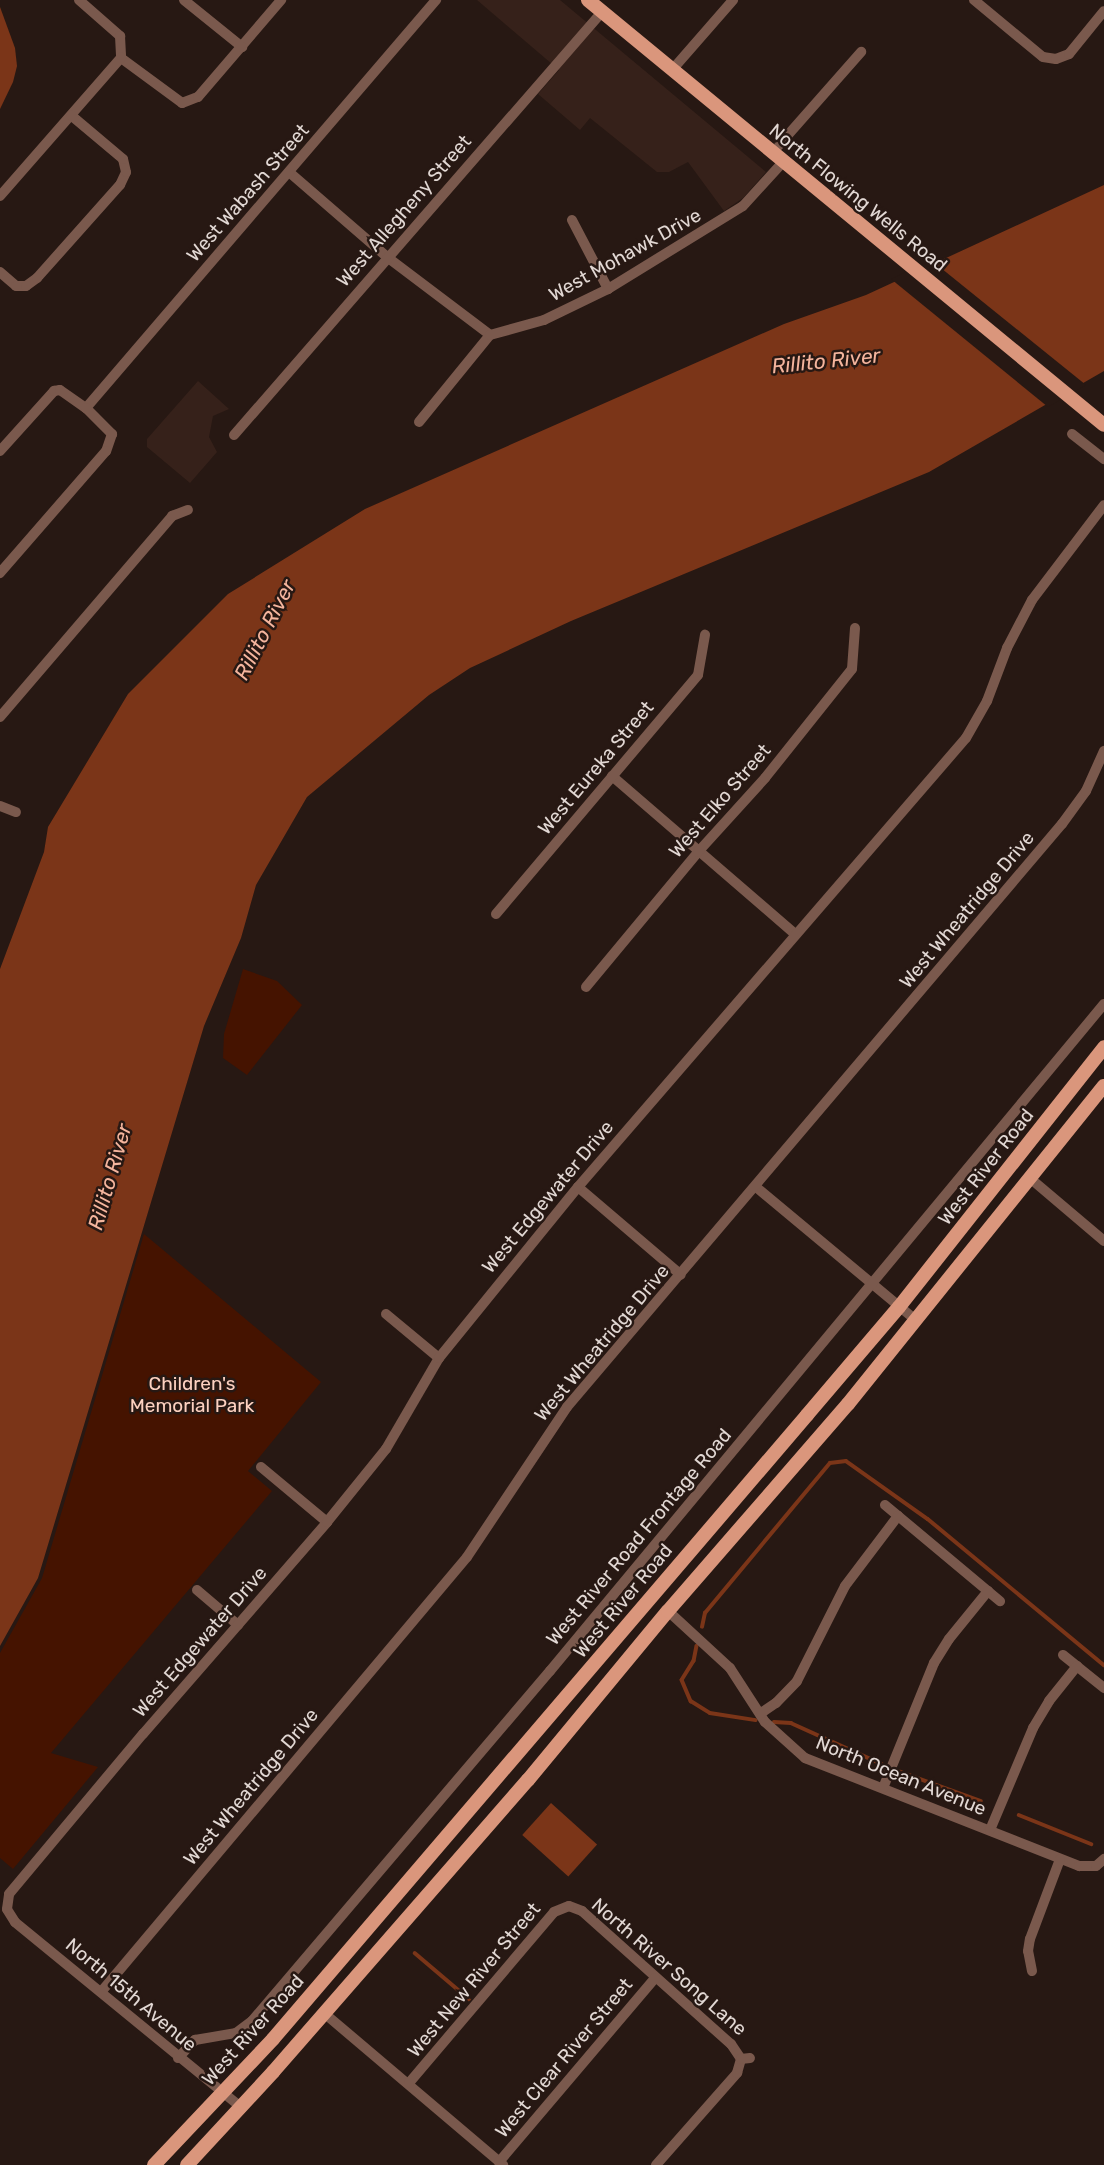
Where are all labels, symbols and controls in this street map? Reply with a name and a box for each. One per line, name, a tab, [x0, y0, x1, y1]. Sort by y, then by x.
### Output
street label: West Wabash Street	[182, 119, 314, 267]
street label: North Flowing Wells Road	[764, 119, 952, 277]
street label: West Allegheny Street	[332, 130, 476, 292]
street label: West Mohawk Drive	[545, 204, 705, 306]
water label: Rillito River	[770, 343, 882, 379]
water label: Rillito River	[229, 576, 301, 684]
street label: West Eureka Street	[533, 697, 659, 839]
street label: West Elko Street	[664, 739, 776, 863]
street label: West Wheatridge Drive	[895, 827, 1039, 993]
street label: West River Road	[933, 1104, 1039, 1230]
street label: West Edgewater Drive	[477, 1116, 619, 1278]
water label: Rillito River	[83, 1121, 137, 1233]
street label: West Wheatridge Drive	[530, 1260, 674, 1426]
park label: Children's Memorial Park	[130, 1373, 254, 1417]
street label: West River Road Frontage Road	[541, 1424, 737, 1650]
street label: West River Road	[569, 1539, 677, 1663]
street label: West Edgewater Drive	[128, 1562, 272, 1722]
street label: West Wheatridge Drive	[179, 1704, 323, 1870]
street label: North Ocean Avenue	[812, 1731, 990, 1821]
street label: North River Song Lane	[587, 1893, 751, 2041]
street label: West New River Street	[402, 1898, 546, 2062]
street label: North 15th Avenue	[61, 1933, 201, 2057]
street label: West River Road	[197, 1970, 309, 2090]
street label: West Clear River Street	[490, 1973, 638, 2143]

